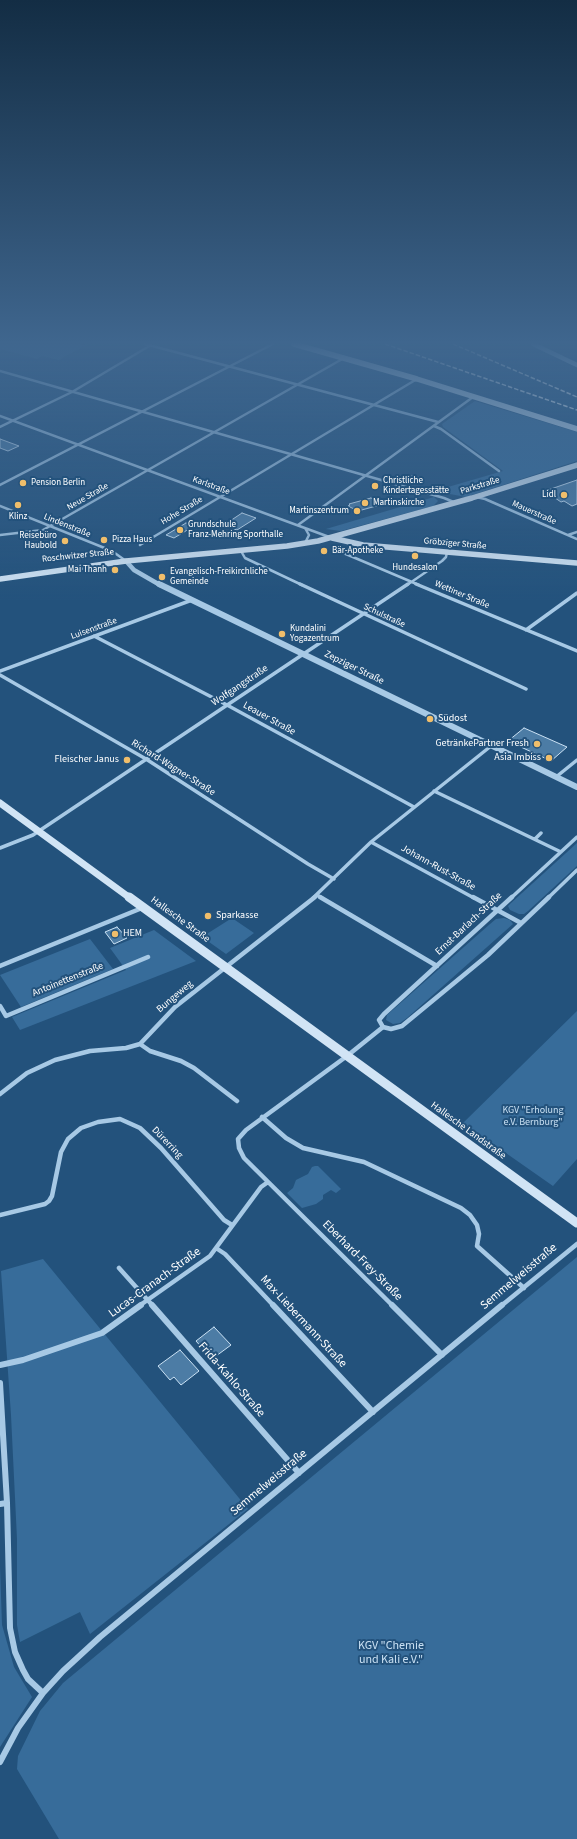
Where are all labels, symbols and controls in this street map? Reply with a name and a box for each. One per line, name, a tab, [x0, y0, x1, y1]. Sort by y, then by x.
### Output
street label: Karlstraße	[191, 474, 231, 498]
street label: Parkstraße	[459, 475, 501, 497]
place label: Christliche Kindertagesstätte	[383, 476, 449, 497]
marker: Pension Berlin	[18, 478, 28, 488]
place label: Pension Berlin	[31, 478, 85, 488]
street label: Neue Straße	[65, 481, 111, 513]
marker: Christliche Kindertagesstätte	[370, 481, 380, 491]
place label: Lidl	[542, 490, 556, 500]
marker: Lidl	[559, 490, 569, 500]
street label: Hohe Straße	[159, 494, 205, 528]
marker: Martinskirche	[360, 498, 370, 508]
place label: Martinskirche	[373, 498, 424, 508]
street label: Mauerstraße	[510, 498, 558, 528]
marker: Klinz	[13, 500, 23, 510]
place label: Martinszentrum	[289, 506, 349, 516]
marker: Martinszentrum	[352, 506, 362, 516]
place label: Klinz	[9, 512, 27, 522]
street label: Lindenstraße	[42, 512, 92, 540]
place label: Grundschule Franz-Mehring Sporthalle	[188, 520, 283, 541]
marker: Grundschule Franz-Mehring Sporthalle	[175, 525, 185, 535]
place label: Reisebüro Haubold	[19, 531, 57, 552]
marker: Pizza Haus	[99, 535, 109, 545]
place label: Pizza Haus	[112, 535, 152, 545]
marker: Reisebüro Haubold	[60, 536, 70, 546]
street label: Gröbziger Straße	[423, 536, 487, 552]
marker: Bär-Apotheke	[319, 546, 329, 556]
place label: Bär-Apotheke	[332, 546, 383, 556]
street label: Roschwitzer Straße	[42, 547, 114, 565]
marker: Hundesalon	[410, 551, 420, 561]
place label: Hundesalon	[392, 563, 438, 573]
place label: Mai Thanh	[68, 565, 107, 575]
marker: Mai Thanh	[110, 565, 120, 575]
place label: Evangelisch-Freikirchliche Gemeinde	[170, 567, 268, 588]
marker: Evangelisch-Freikirchliche Gemeinde	[157, 572, 167, 582]
street label: Wettiner Straße	[433, 579, 491, 611]
street label: Schulstraße	[361, 602, 407, 630]
street label: Luisenstraße	[69, 616, 119, 642]
place label: Kundalini Yogazentrum	[290, 624, 339, 645]
marker: Kundalini Yogazentrum	[277, 629, 287, 639]
street label: Zepziger Straße	[322, 648, 386, 688]
street label: Wolfgangstraße	[210, 663, 270, 709]
street label: Leauer Straße	[241, 700, 297, 738]
place label: Südost	[438, 713, 467, 725]
marker: Südost	[425, 714, 435, 724]
street label: Richard-Wagner-Straße	[129, 737, 217, 799]
place label: GetränkePartner Fresh	[435, 738, 529, 750]
marker: GetränkePartner Fresh	[532, 739, 542, 749]
place label: Asia Imbiss	[494, 752, 541, 764]
marker: Asia Imbiss	[544, 753, 554, 763]
place label: Fleischer Janus	[55, 754, 119, 766]
marker: Fleischer Janus	[122, 755, 132, 765]
street label: Johann-Rust-Straße	[399, 843, 477, 893]
street label: Ernst-Barlach-Straße	[433, 890, 505, 958]
street label: Hallesche Straße	[148, 895, 212, 945]
place label: Sparkasse	[216, 910, 258, 922]
marker: Sparkasse	[203, 911, 213, 921]
place label: HEM	[123, 928, 142, 940]
marker: HEM	[110, 929, 120, 939]
street label: Antoinettenstraße	[31, 960, 105, 1000]
street label: Bungeweg	[154, 978, 196, 1016]
street label: Hallesche Landstraße	[428, 1100, 508, 1162]
park label: KGV "Erholung e.V. Bernburg"	[502, 1105, 564, 1128]
street label: Dürerring	[149, 1125, 185, 1161]
street label: Eberhard-Frey-Straße	[319, 1218, 405, 1304]
street label: Semmelweisstraße	[478, 1241, 560, 1313]
street label: Lucas-Cranach-Straße	[106, 1245, 204, 1321]
street label: Max-Liebermann-Straße	[257, 1273, 349, 1371]
street label: Frida-Kahlo-Straße	[194, 1339, 268, 1421]
street label: Semmelweisstraße	[228, 1447, 310, 1519]
park label: KGV "Chemie und Kali e.V."	[358, 1639, 424, 1667]

